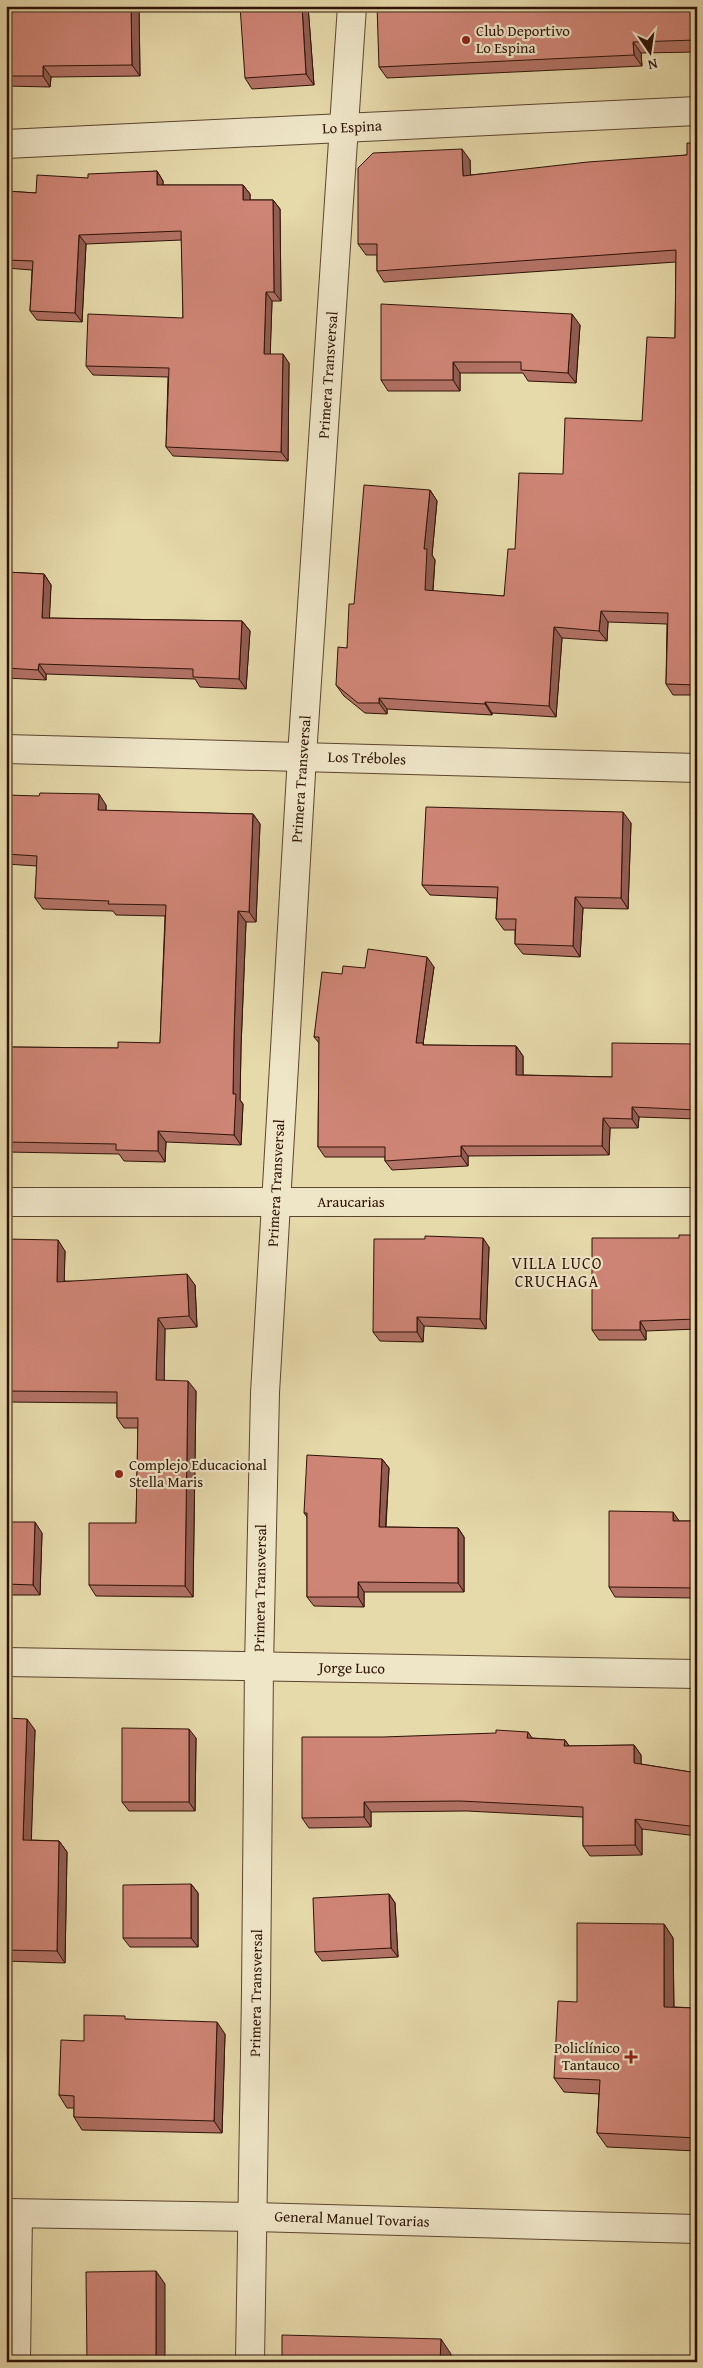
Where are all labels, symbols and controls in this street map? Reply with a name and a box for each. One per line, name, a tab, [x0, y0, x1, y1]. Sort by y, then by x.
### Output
place label: Club Deportivo Lo Espina	[476, 20, 570, 58]
north arrow	[626, 28, 676, 78]
marker: Club Deportivo Lo Espina	[460, 34, 472, 46]
text: N	[645, 54, 660, 76]
street label: Lo Espina	[322, 114, 382, 139]
street label: Primera Transversal	[313, 311, 342, 439]
street label: Primera Transversal	[286, 715, 315, 843]
street label: Los Tréboles	[327, 746, 407, 769]
street label: Primera Transversal	[262, 1119, 289, 1247]
street label: Araucarias	[317, 1191, 385, 1212]
district label: VILLA LUCO CRUCHAGA	[512, 1251, 602, 1293]
place label: Complejo Educacional Stella Maris	[129, 1454, 267, 1492]
marker: Complejo Educacional Stella Maris	[113, 1468, 125, 1480]
street label: Primera Transversal	[248, 1524, 271, 1652]
street label: Jorge Luco	[317, 1656, 386, 1679]
street label: Primera Transversal	[244, 1929, 267, 2057]
place label: Policlínico Tantauco	[554, 2037, 620, 2075]
marker: Policlínico Tantauco	[624, 2050, 638, 2064]
street label: General Manuel Tovarias	[274, 2205, 430, 2232]

